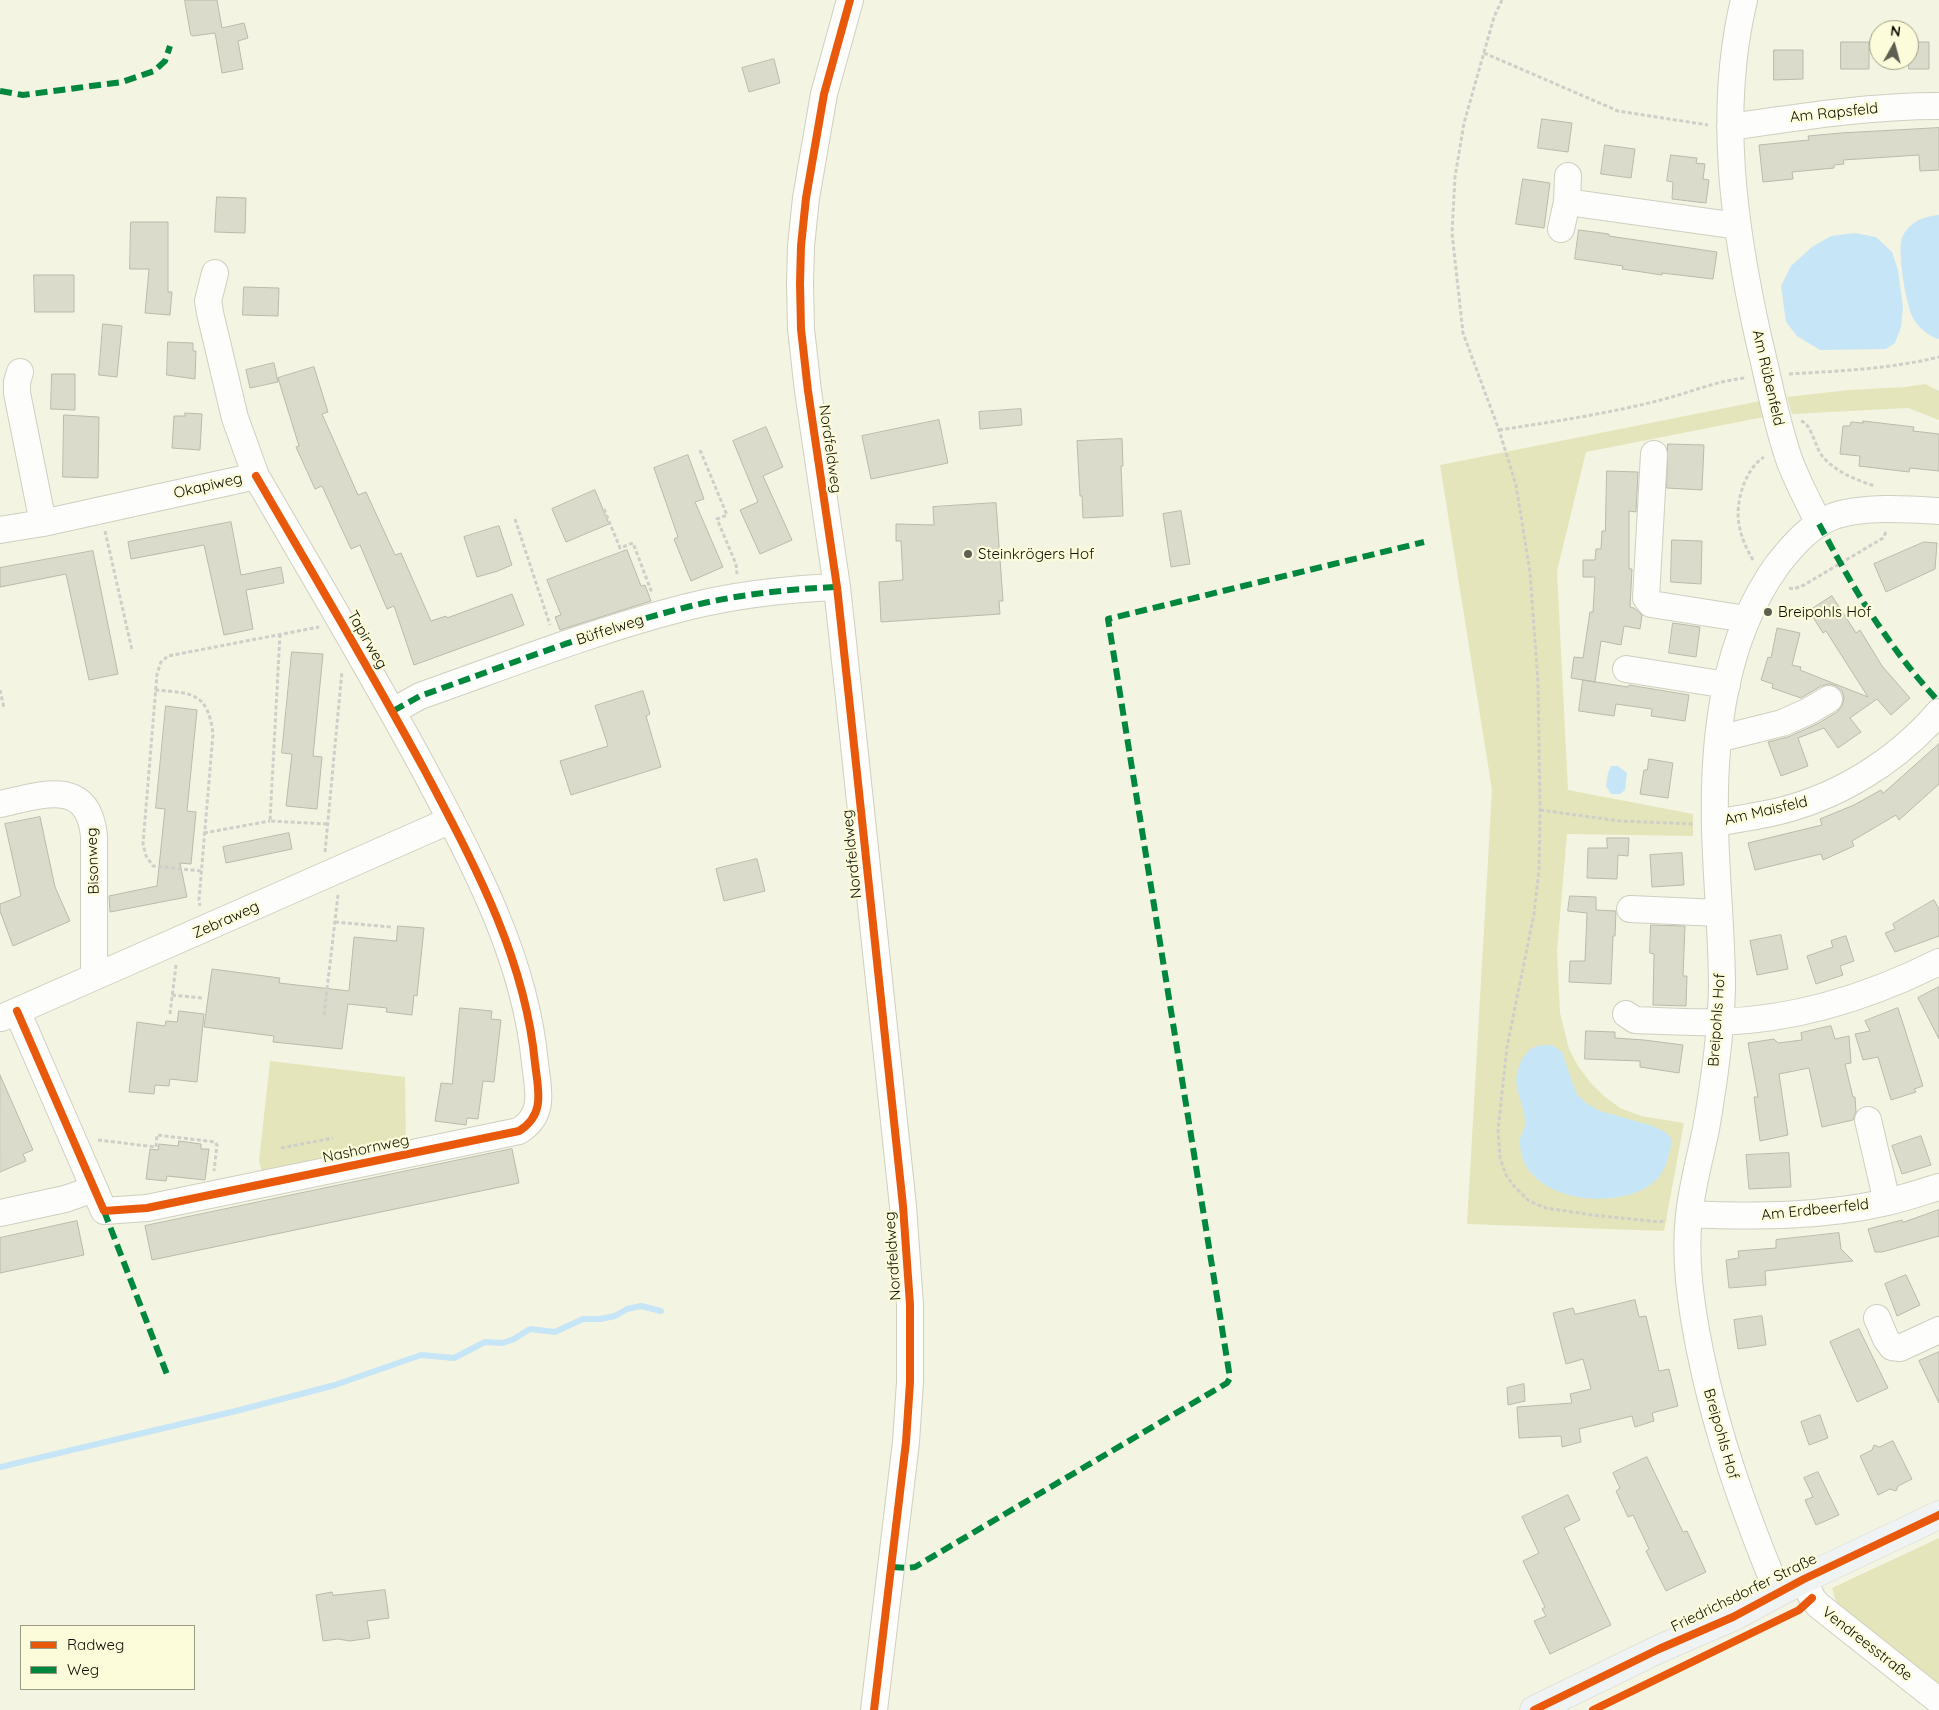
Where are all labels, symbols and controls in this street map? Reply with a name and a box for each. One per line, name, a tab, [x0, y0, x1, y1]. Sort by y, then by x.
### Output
north arrow	[1869, 20, 1919, 70]
text: N	[1889, 22, 1902, 41]
street label: Am Rapsfeld	[1789, 99, 1879, 127]
street label: Am Rübenfeld	[1748, 328, 1788, 428]
street label: Nordfeldweg	[815, 404, 845, 494]
street label: Okapiweg	[172, 469, 244, 503]
place label: Steinkrögers Hof	[978, 545, 1094, 563]
marker: Steinkrögers Hof	[962, 548, 974, 560]
place label: Breipohls Hof	[1778, 603, 1871, 621]
marker: Breipohls Hof	[1762, 606, 1774, 618]
street label: Tapirweg	[343, 608, 391, 672]
street label: Büffelweg	[574, 611, 646, 649]
street label: Am Maisfeld	[1723, 793, 1809, 829]
street label: Nordfeldweg	[838, 809, 866, 899]
street label: Bisonweg	[83, 827, 103, 895]
street label: Zebraweg	[190, 897, 262, 943]
street label: Breipohls Hof	[1705, 973, 1729, 1067]
street label: Nashornweg	[321, 1131, 411, 1167]
street label: Am Erdbeerfeld	[1760, 1195, 1870, 1225]
street label: Nordfeldweg	[881, 1211, 905, 1301]
street label: Breipohls Hof	[1699, 1387, 1743, 1481]
street label: Friedrichsdorfer Straße	[1668, 1550, 1820, 1636]
street label: Vendreesstraße	[1818, 1603, 1916, 1685]
legend	[20, 1625, 195, 1690]
text: Radweg	[67, 1635, 124, 1654]
text: Weg	[67, 1660, 99, 1679]

